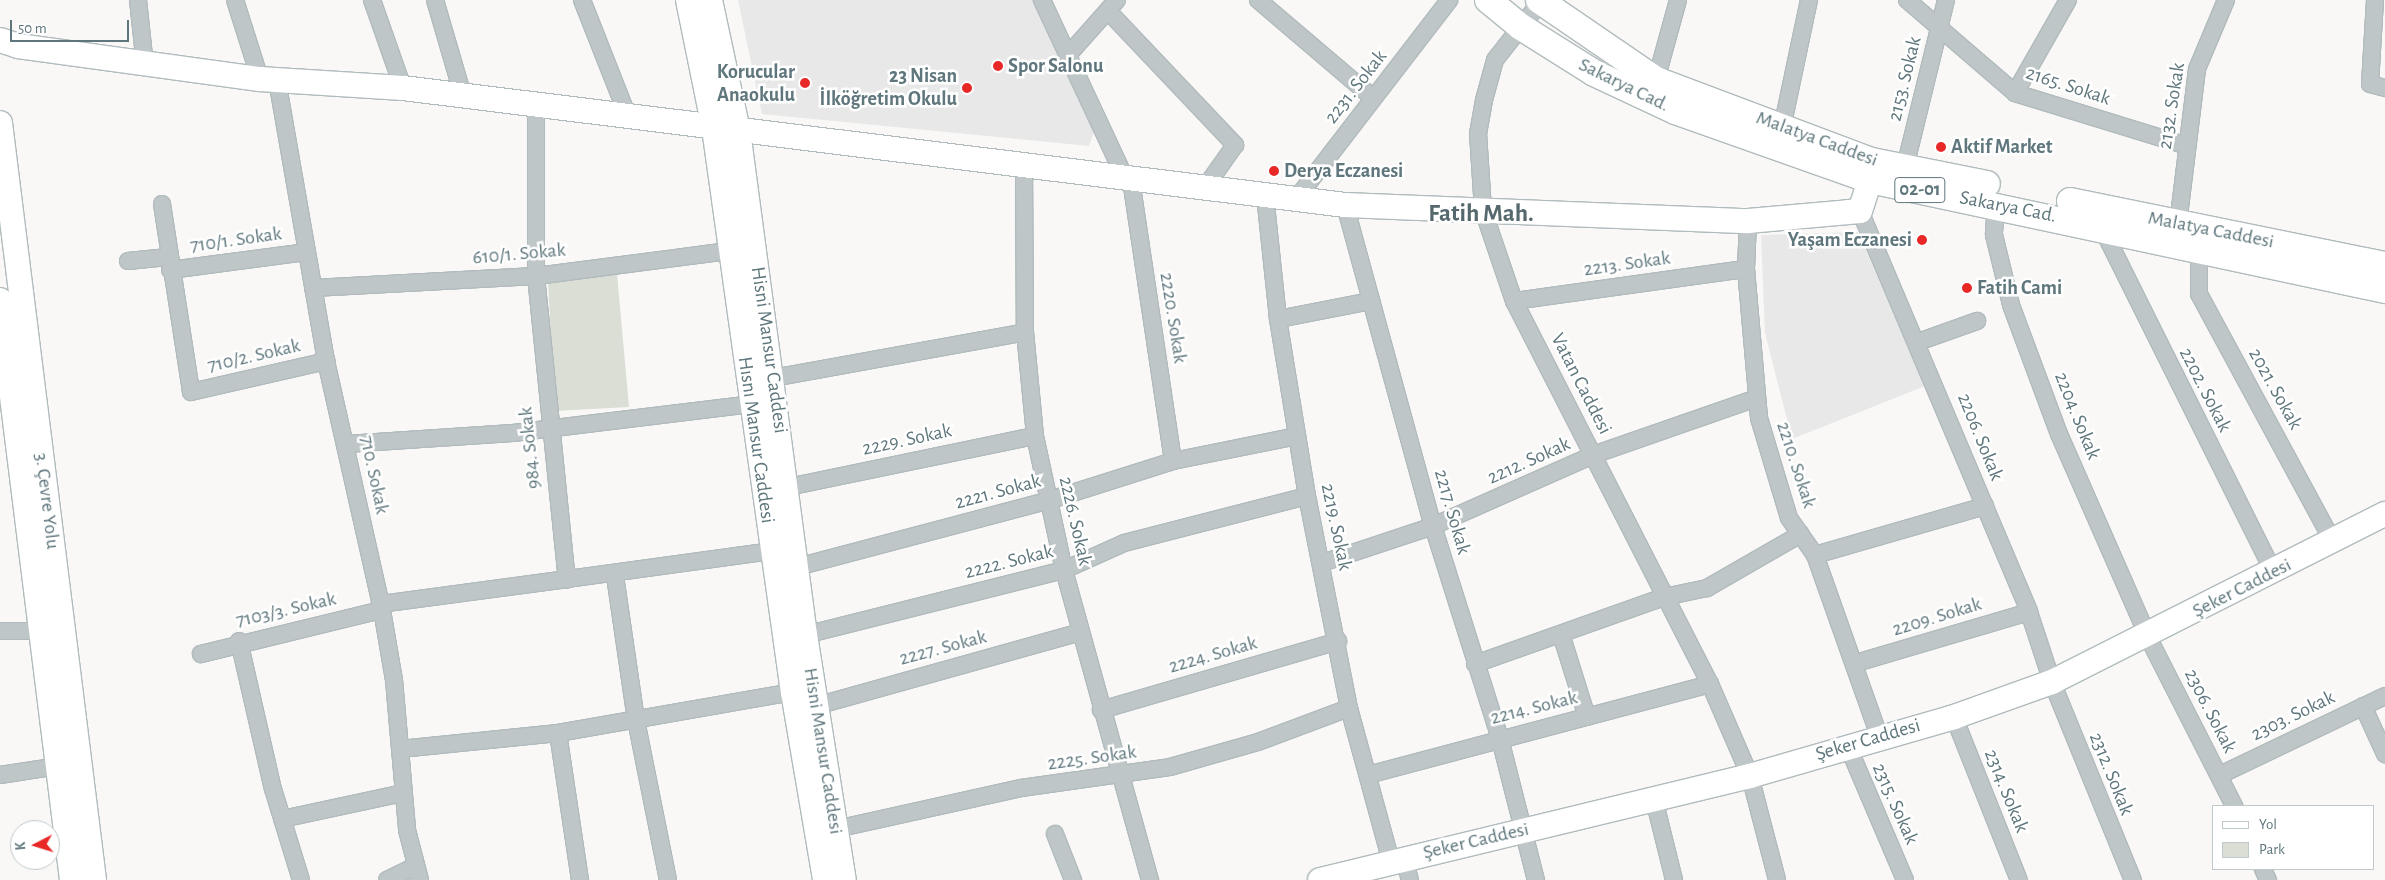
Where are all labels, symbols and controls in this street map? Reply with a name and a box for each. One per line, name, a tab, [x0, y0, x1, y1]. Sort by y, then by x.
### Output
scale bar	[12, 10, 131, 42]
text: 50 m	[18, 21, 47, 36]
street label: 2153. Sokak	[1883, 34, 1927, 124]
street label: 2231. Sokak	[1320, 45, 1392, 129]
street label: Sakarya Cad.	[1575, 53, 1673, 117]
place label: Spor Salonu	[1008, 54, 1103, 78]
place label: Korucular Anaokulu	[717, 60, 795, 107]
marker: Spor Salonu	[992, 60, 1004, 72]
street label: 2165. Sokak	[2023, 61, 2113, 111]
street label: 2132. Sokak	[2153, 61, 2191, 151]
place label: 23 Nisan İlköğretim Okulu	[820, 64, 957, 111]
marker: Korucular Anaokulu	[799, 77, 811, 89]
marker: 23 Nisan İlköğretim Okulu	[961, 82, 973, 94]
street label: Malatya Caddesi	[1753, 106, 1881, 172]
place label: Aktif Market	[1951, 135, 2052, 159]
marker: Aktif Market	[1935, 141, 1947, 153]
place label: Derya Eczanesi	[1284, 159, 1403, 183]
marker: Derya Eczanesi	[1268, 165, 1280, 177]
road number: 02-01	[1894, 174, 1946, 206]
street label: Sakarya Cad.	[1958, 186, 2058, 228]
district label: Fatih Mah.	[1428, 199, 1534, 229]
street label: Malatya Caddesi	[2146, 206, 2276, 254]
street label: 710/1. Sokak	[189, 222, 283, 258]
place label: Yaşam Eczanesi	[1788, 228, 1912, 252]
marker: Yaşam Eczanesi	[1916, 234, 1928, 246]
street label: 610/1. Sokak	[471, 238, 567, 270]
street label: 2213. Sokak	[1582, 246, 1672, 282]
street label: Hisni Mansur Caddesi	[745, 265, 793, 435]
street label: 2220. Sokak	[1154, 271, 1192, 365]
place label: Fatih Cami	[1977, 276, 2062, 300]
marker: Fatih Cami	[1961, 282, 1973, 294]
street label: Vatan Caddesi	[1545, 329, 1617, 439]
street label: 710/2. Sokak	[205, 334, 303, 378]
street label: 2202. Sokak	[2173, 344, 2237, 436]
street label: 2021. Sokak	[2243, 344, 2307, 434]
street label: Hısnı Mansur Caddesi	[732, 355, 780, 525]
street label: 2204. Sokak	[2049, 369, 2105, 463]
street label: 2206. Sokak	[1952, 390, 2008, 484]
street label: 984. Sokak	[514, 406, 546, 490]
street label: 2229. Sokak	[860, 419, 954, 461]
street label: 2210. Sokak	[1771, 419, 1821, 511]
street label: 2212. Sokak	[1484, 432, 1574, 490]
street label: 710. Sokak	[354, 434, 394, 516]
street label: 3. Çevre Yolu	[29, 451, 65, 551]
street label: 2217. Sokak	[1428, 467, 1476, 557]
street label: 2221. Sokak	[952, 469, 1044, 515]
street label: 2226. Sokak	[1053, 474, 1097, 568]
street label: 2219. Sokak	[1315, 481, 1357, 573]
street label: 2222. Sokak	[962, 539, 1056, 585]
street label: Şeker Caddesi	[2189, 553, 2295, 623]
street label: 7103/3. Sokak	[234, 587, 338, 633]
street label: 2209. Sokak	[1890, 592, 1984, 642]
street label: 2227. Sokak	[897, 625, 989, 671]
street label: 2224. Sokak	[1166, 631, 1260, 679]
street label: 2306. Sokak	[2179, 665, 2241, 757]
street label: Hisni Mansur Caddesi	[798, 666, 848, 836]
street label: 2303. Sokak	[2247, 685, 2339, 747]
street label: 2214. Sokak	[1488, 686, 1580, 730]
street label: Şeker Caddesi	[1813, 714, 1923, 766]
street label: 2312. Sokak	[2084, 729, 2138, 819]
street label: 2225. Sokak	[1046, 740, 1138, 776]
street label: 2314. Sokak	[1978, 746, 2034, 836]
street label: 2315. Sokak	[1866, 760, 1924, 848]
legend	[2212, 805, 2375, 870]
street label: Şeker Caddesi	[1421, 817, 1531, 865]
text: Yol	[2259, 817, 2277, 832]
north arrow	[10, 820, 60, 870]
text: K	[14, 842, 28, 851]
text: Park	[2259, 842, 2285, 857]

